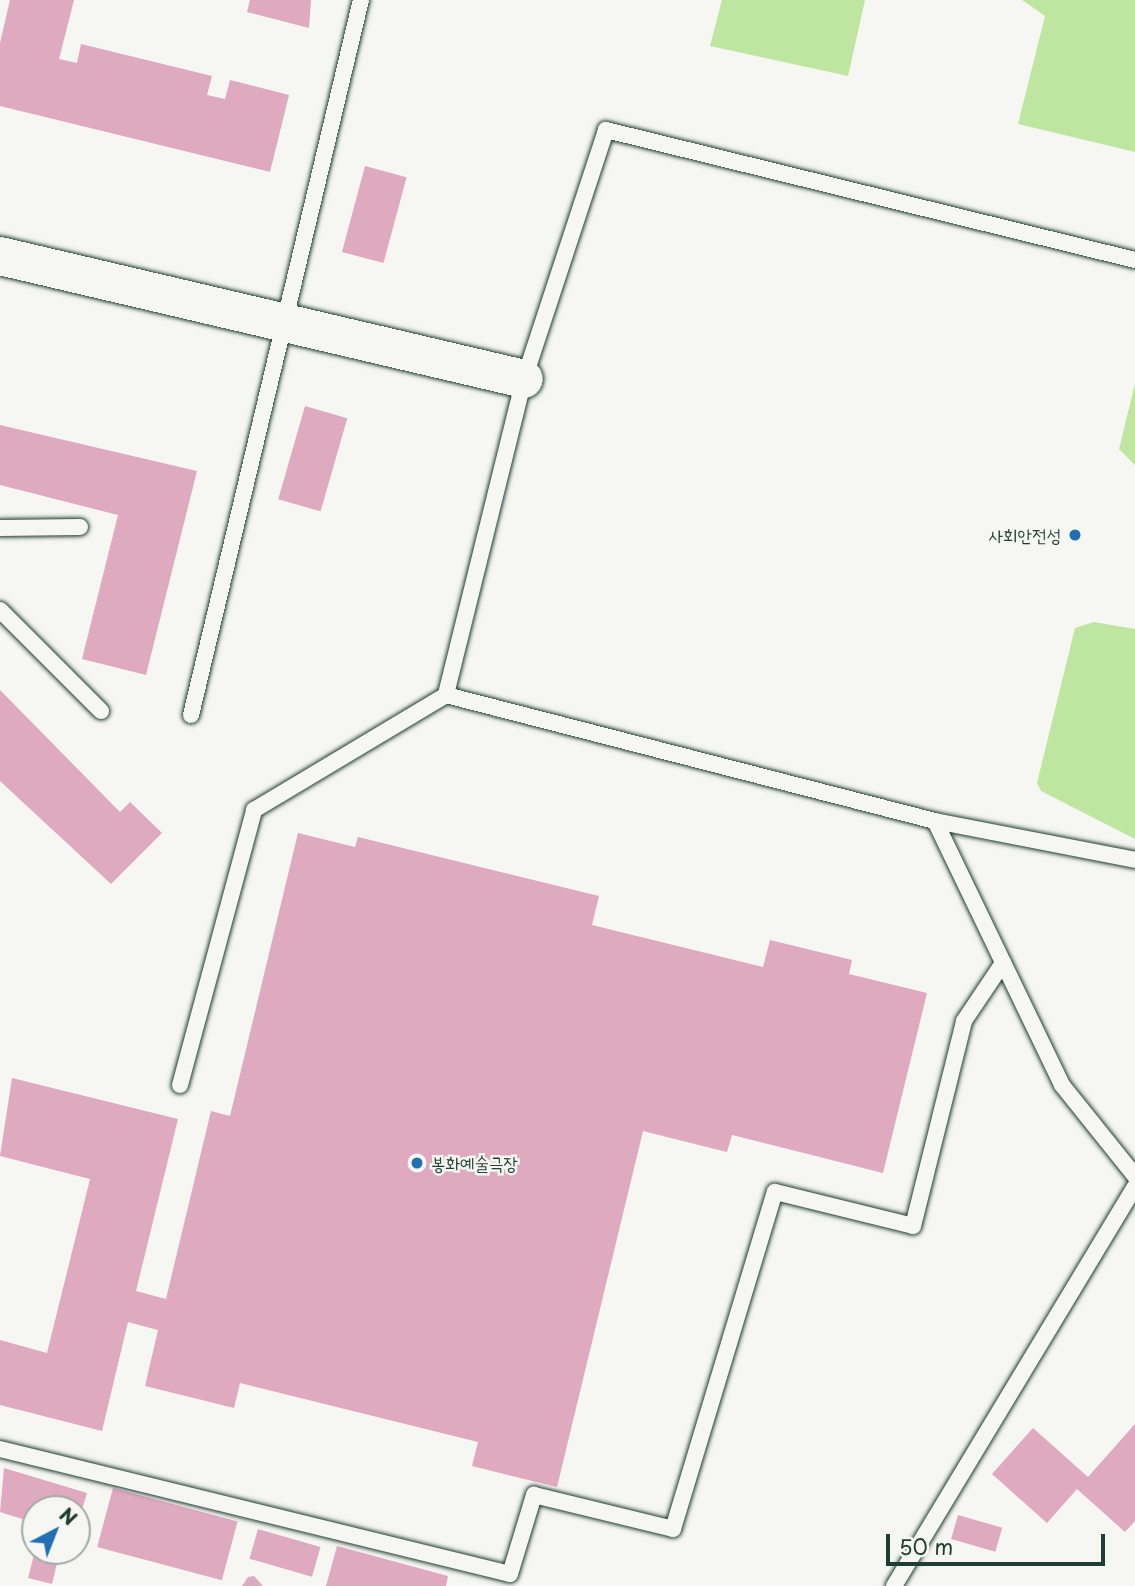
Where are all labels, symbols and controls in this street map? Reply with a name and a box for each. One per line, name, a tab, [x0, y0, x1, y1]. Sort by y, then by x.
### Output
place label: 사회안전성	[989, 524, 1061, 546]
marker: 사회안전성	[1067, 527, 1083, 543]
place label: 봉화예술극장	[431, 1152, 518, 1174]
marker: 봉화예술극장	[409, 1155, 425, 1171]
north arrow	[21, 1495, 91, 1565]
text: N	[54, 1500, 84, 1531]
scale bar	[890, 1520, 1109, 1564]
text: 50 m	[899, 1530, 953, 1562]

